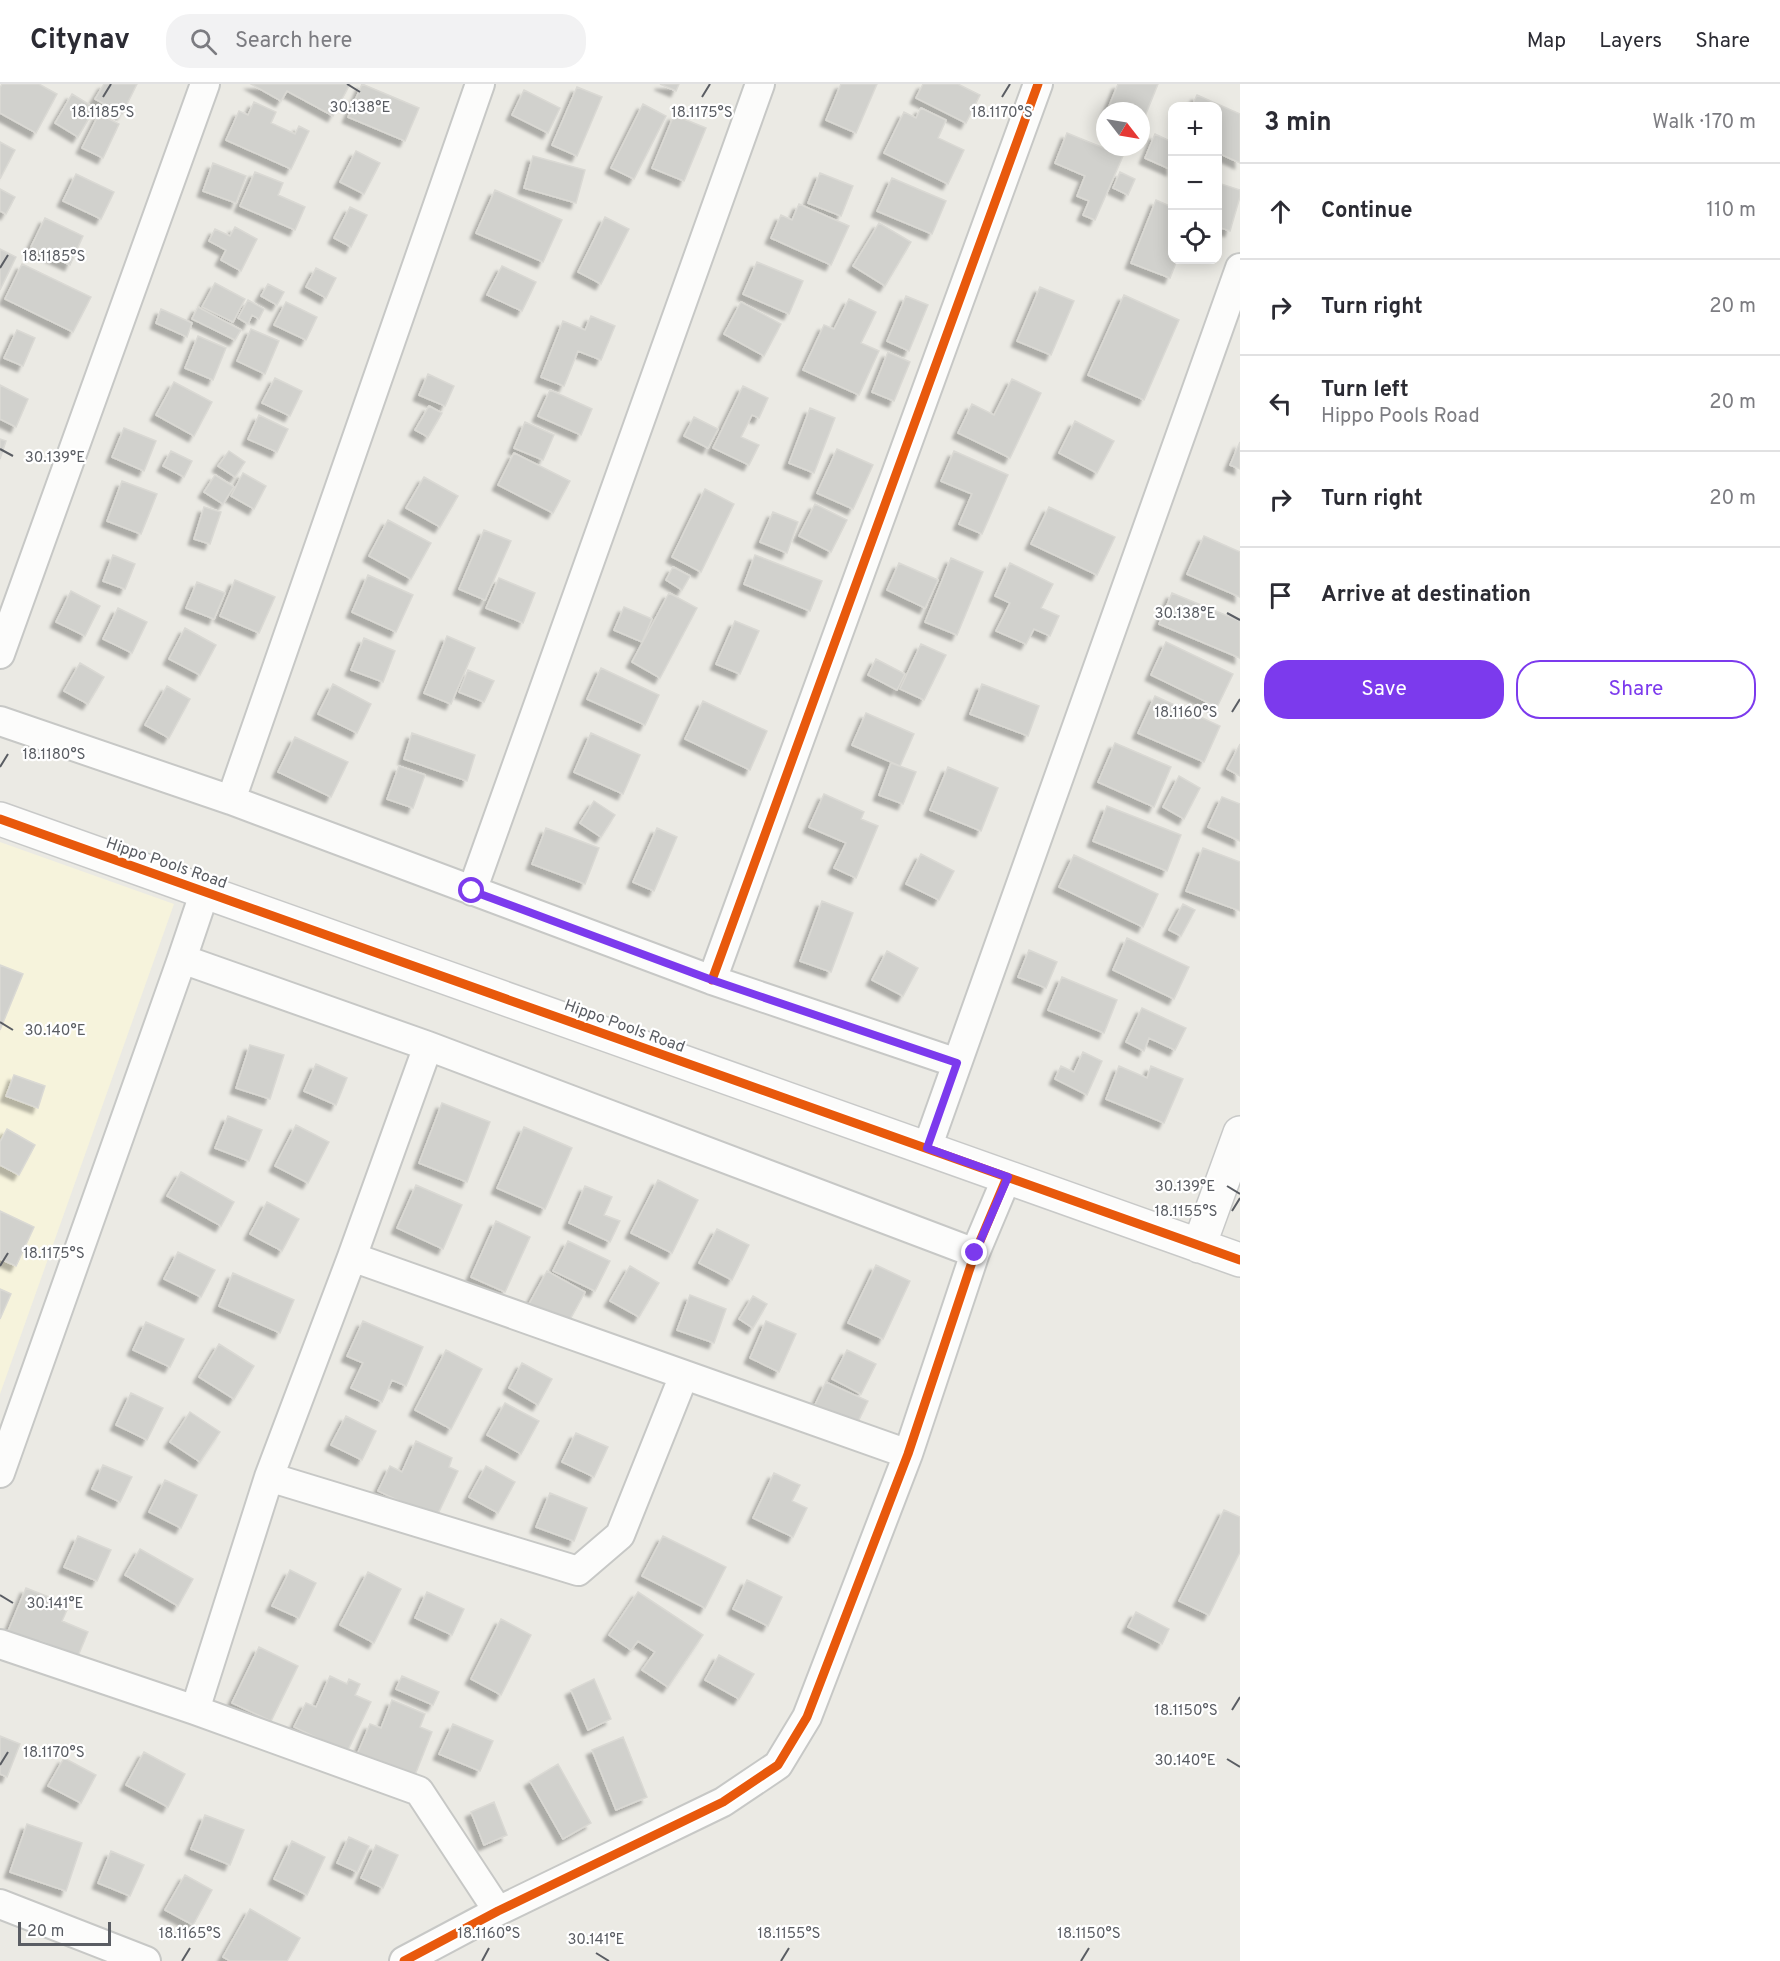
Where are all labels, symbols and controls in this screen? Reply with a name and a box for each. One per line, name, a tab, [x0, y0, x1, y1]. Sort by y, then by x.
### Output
search box	[166, 14, 586, 68]
text: Citynav	[30, 23, 130, 59]
icon: search	[187, 25, 220, 58]
text: Search here	[235, 28, 352, 55]
text: Map	[1527, 28, 1566, 55]
text: Layers	[1599, 28, 1662, 55]
text: Share	[1695, 28, 1750, 55]
text: 30.138°E	[330, 99, 390, 118]
north arrow	[1096, 102, 1150, 156]
map controls	[1168, 102, 1222, 264]
button: +	[1168, 102, 1222, 156]
text: 18.1185°S	[72, 104, 134, 123]
text: 18.1175°S	[671, 104, 733, 123]
text: 18.1170°S	[971, 104, 1033, 123]
text: 3 min	[1264, 107, 1332, 140]
text: Walk · 170 m	[1652, 110, 1756, 136]
button: −	[1168, 156, 1222, 210]
icon: ahead	[1264, 195, 1297, 228]
text: Continue	[1321, 198, 1412, 225]
text: 110 m	[1707, 198, 1756, 224]
button: locate	[1168, 210, 1222, 264]
text: 18.1185°S	[23, 248, 85, 267]
icon: right	[1264, 291, 1297, 324]
text: Turn right	[1321, 294, 1423, 321]
text: 20 m	[1709, 294, 1756, 320]
text: Turn left	[1321, 377, 1409, 404]
icon: left	[1264, 387, 1297, 420]
text: 20 m	[1709, 390, 1756, 416]
text: Hippo Pools Road	[1321, 404, 1480, 430]
text: 30.139°E	[25, 449, 85, 468]
icon: right	[1264, 483, 1297, 516]
text: Turn right	[1321, 486, 1423, 513]
text: 20 m	[1709, 486, 1756, 512]
icon: arrive	[1264, 579, 1297, 612]
text: Arrive at destination	[1321, 582, 1531, 609]
text: 30.138°E	[1155, 605, 1215, 624]
button: Save	[1264, 660, 1504, 719]
button: Share	[1516, 660, 1756, 719]
text: 18.1160°S	[1155, 704, 1217, 723]
text: 18.1180°S	[22, 746, 86, 765]
street label: Hippo Pools Road	[103, 834, 230, 894]
route start	[458, 877, 484, 903]
street label: Hippo Pools Road	[561, 996, 687, 1058]
text: 30.140°E	[24, 1022, 86, 1041]
text: 30.139°E	[1155, 1178, 1215, 1197]
text: 18.1155°S	[1155, 1203, 1218, 1222]
route end	[961, 1239, 987, 1265]
text: 18.1175°S	[23, 1245, 85, 1264]
text: 30.141°E	[26, 1595, 84, 1614]
text: 18.1150°S	[1154, 1702, 1218, 1721]
text: 18.1170°S	[23, 1744, 85, 1763]
text: 30.140°E	[1154, 1752, 1216, 1771]
scale bar	[18, 1919, 111, 1946]
text: 20 m	[27, 1922, 64, 1942]
text: 18.1165°S	[159, 1925, 221, 1944]
text: 18.1160°S	[458, 1925, 520, 1944]
text: 18.1155°S	[758, 1925, 821, 1944]
text: 18.1150°S	[1057, 1925, 1121, 1944]
text: 30.141°E	[567, 1931, 625, 1950]

